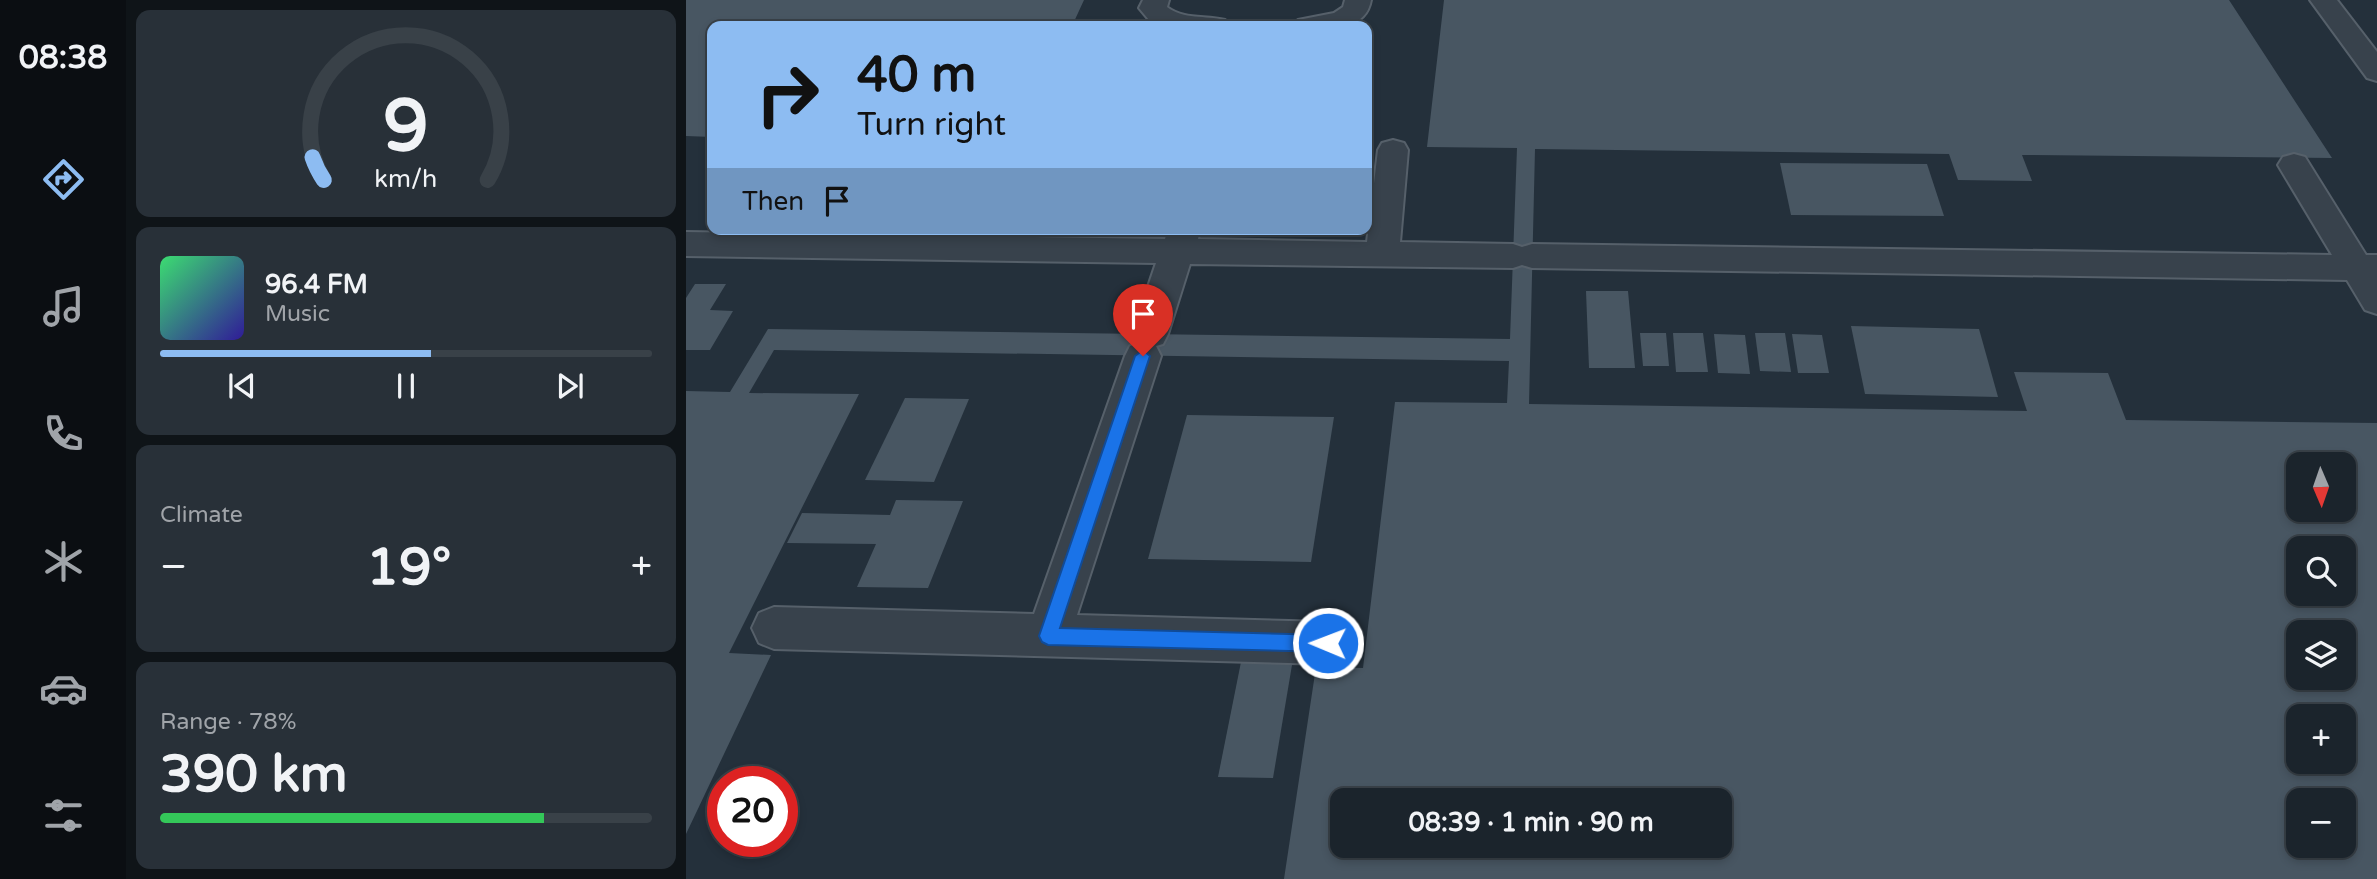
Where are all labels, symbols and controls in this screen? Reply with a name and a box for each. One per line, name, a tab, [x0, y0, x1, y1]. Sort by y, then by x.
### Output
text: 08:38	[19, 39, 107, 77]
text: 40 m	[857, 46, 976, 105]
icon: right	[742, 49, 833, 140]
text: 9	[383, 83, 429, 171]
text: Turn right	[857, 106, 1006, 144]
icon: directions	[39, 155, 88, 204]
text: km/h	[375, 163, 437, 193]
icon: arrive	[818, 182, 856, 220]
text: Then	[742, 186, 804, 217]
text: 96.4 FM	[265, 269, 368, 300]
icon: music	[39, 282, 88, 331]
pin	[1113, 284, 1173, 356]
icon: arrive	[1124, 295, 1162, 333]
text: Music	[265, 300, 330, 328]
icon: previous	[223, 367, 261, 405]
icon: pause	[387, 367, 425, 405]
icon: next	[551, 367, 589, 405]
icon: phone	[39, 409, 88, 458]
north arrow	[2286, 452, 2356, 522]
map controls	[2286, 452, 2356, 858]
text: Climate	[160, 501, 243, 529]
text: 19°	[366, 536, 451, 599]
button: search	[2286, 536, 2356, 606]
icon: climate	[39, 537, 88, 586]
text: −	[160, 544, 187, 590]
text: +	[631, 544, 652, 590]
position arrow	[1291, 606, 1365, 680]
button: layers	[2286, 620, 2356, 690]
icon: car	[39, 664, 88, 713]
button: +	[2286, 704, 2356, 774]
text: Range · 78%	[160, 708, 296, 736]
text: 390 km	[160, 743, 348, 806]
speed limit sign: 20	[707, 766, 798, 857]
button: −	[2286, 788, 2356, 858]
icon: filters	[39, 791, 88, 840]
text: 08:39 · 1 min · 90 m	[1408, 807, 1654, 838]

